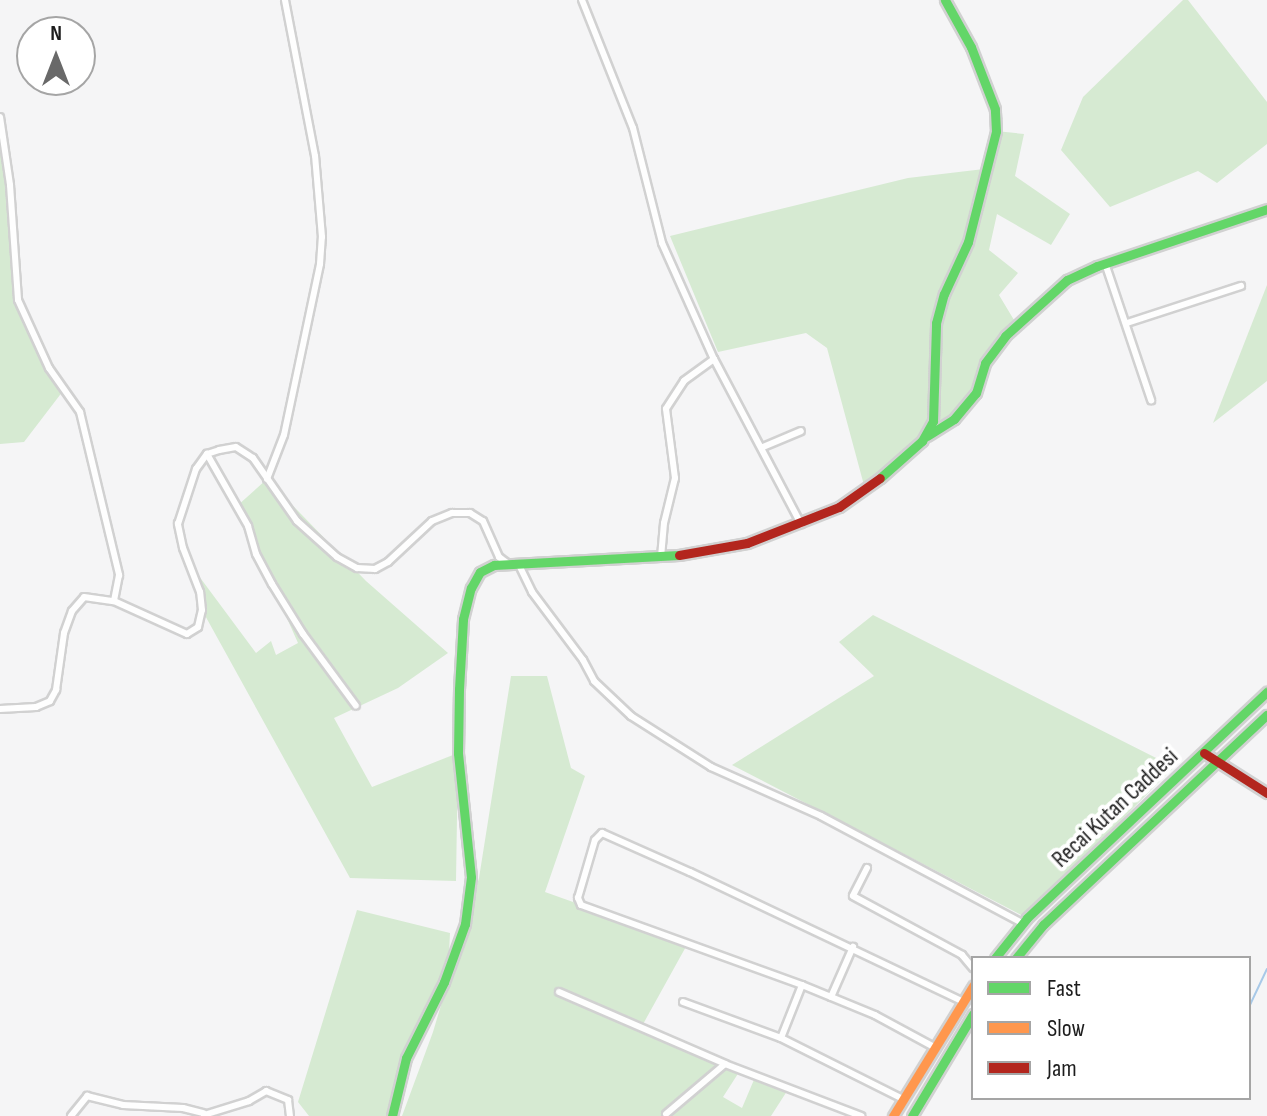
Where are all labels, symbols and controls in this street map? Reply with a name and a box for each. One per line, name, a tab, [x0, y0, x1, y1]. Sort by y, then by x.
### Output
north arrow	[16, 16, 96, 96]
text: N	[50, 20, 62, 47]
street label: Recai Kutan Caddesi	[1046, 742, 1184, 874]
legend	[971, 956, 1251, 1100]
text: Fast	[1047, 974, 1081, 1003]
text: Slow	[1047, 1014, 1085, 1043]
text: Jam	[1047, 1054, 1077, 1083]

